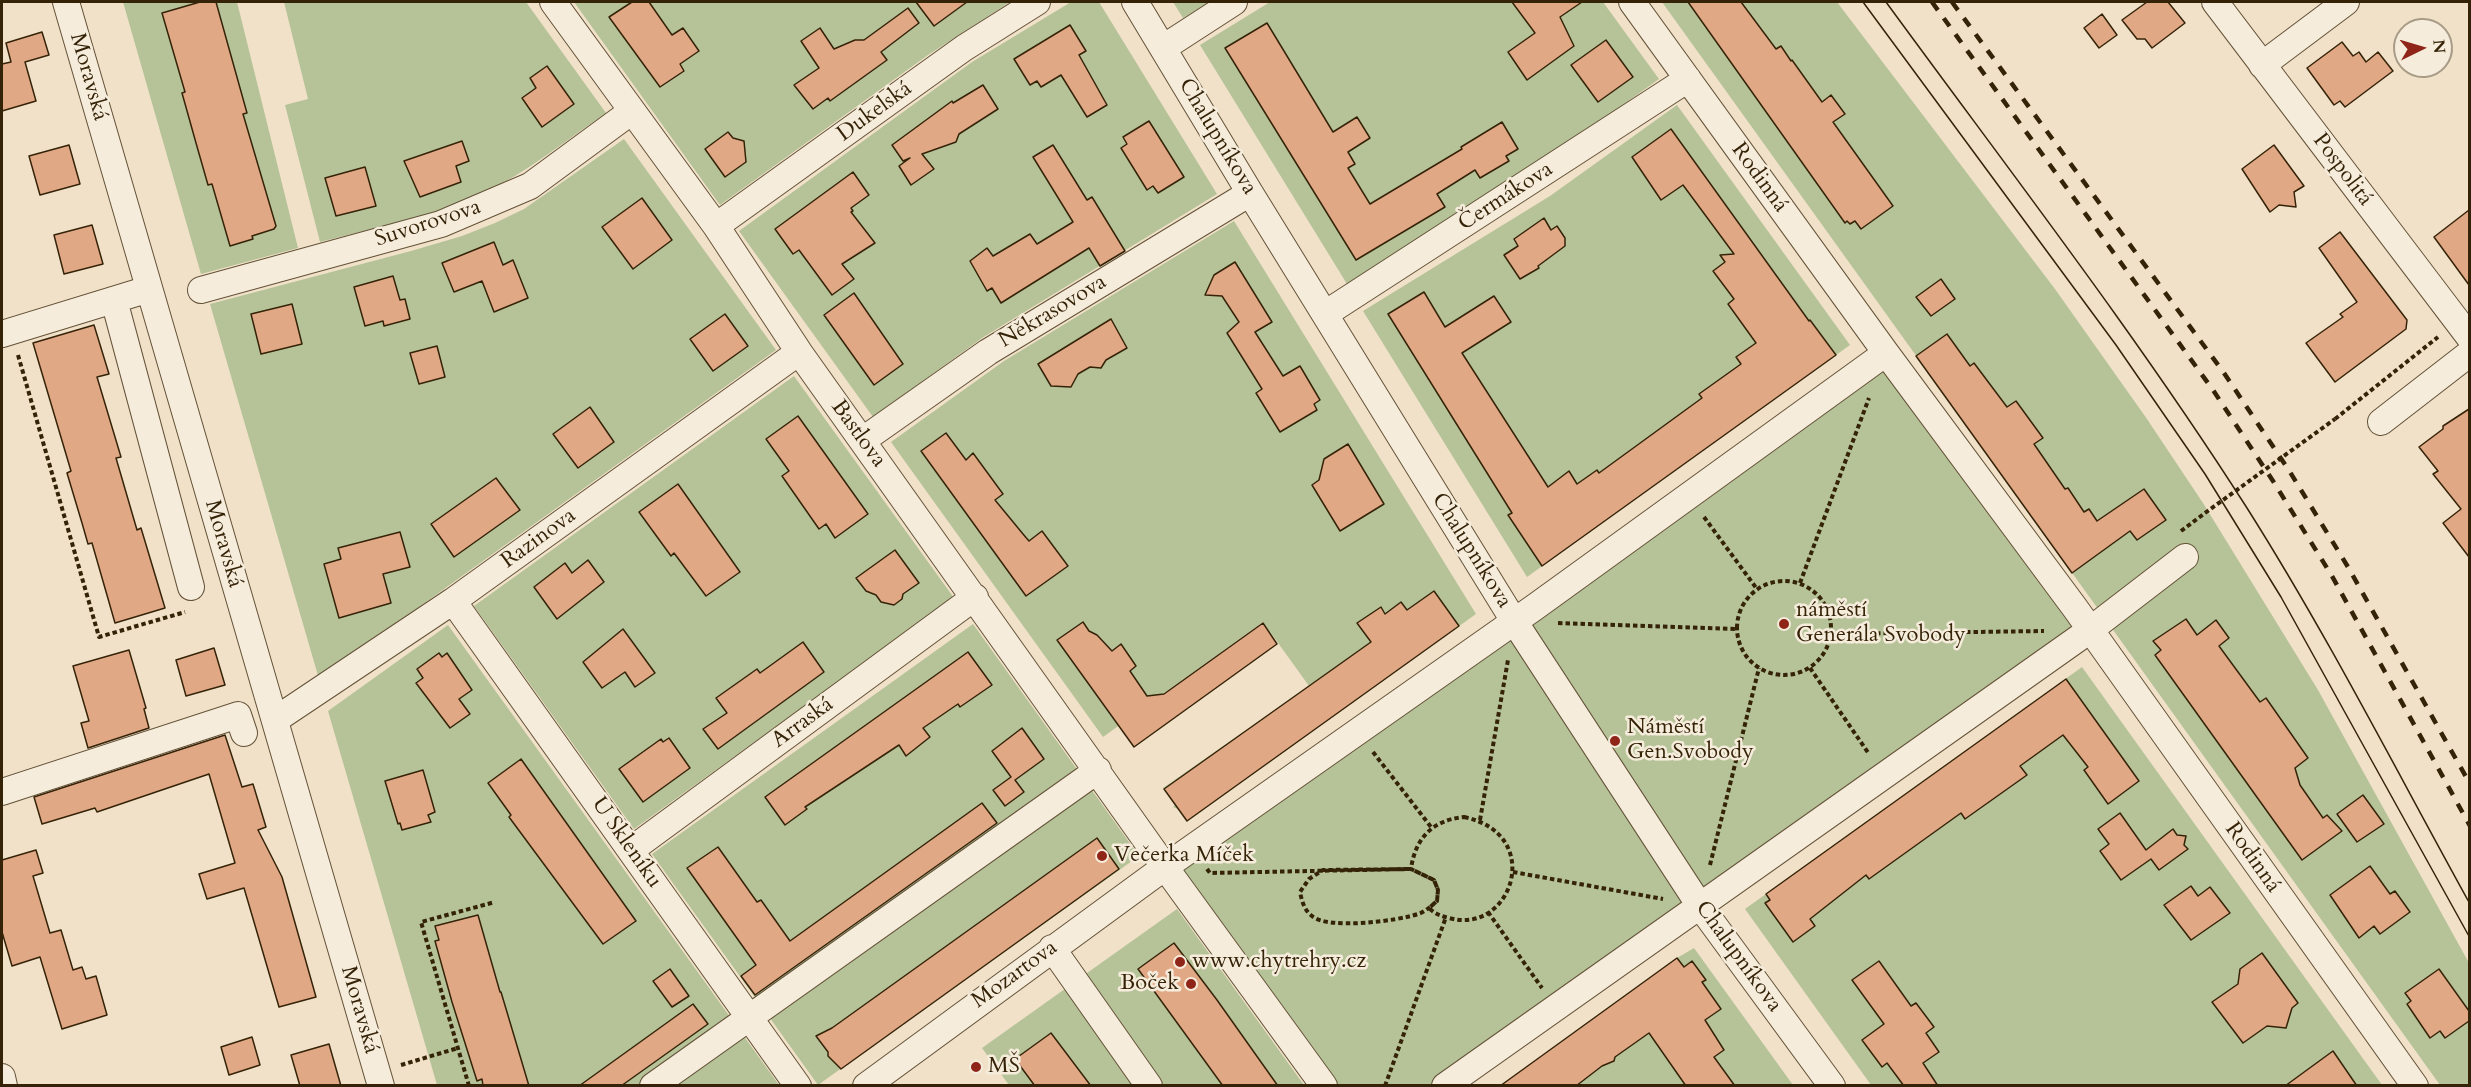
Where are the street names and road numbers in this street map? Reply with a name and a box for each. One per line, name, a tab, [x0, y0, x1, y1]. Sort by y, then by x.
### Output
street label: Moravská	[63, 30, 113, 124]
street label: Chalupníkova	[1172, 74, 1262, 200]
street label: Dukelská	[832, 76, 918, 148]
street label: Pospolitá	[2306, 128, 2378, 212]
street label: Rodinná	[1725, 138, 1793, 218]
street label: Čermákova	[1454, 157, 1558, 237]
street label: Suvorovova	[372, 194, 484, 254]
street label: Někrasovova	[994, 270, 1112, 354]
street label: Bastlova	[825, 395, 891, 473]
street label: Chalupníkova	[1425, 489, 1517, 613]
street label: Moravská	[198, 497, 248, 591]
street label: Razinova	[497, 503, 581, 575]
street label: Arraská	[767, 692, 839, 754]
street label: U Skleníku	[585, 793, 667, 893]
street label: Rodinná	[2218, 818, 2286, 898]
street label: Chalupníkova	[1689, 896, 1787, 1018]
street label: Mozartova	[967, 935, 1063, 1015]
street label: Moravská	[334, 963, 384, 1057]

